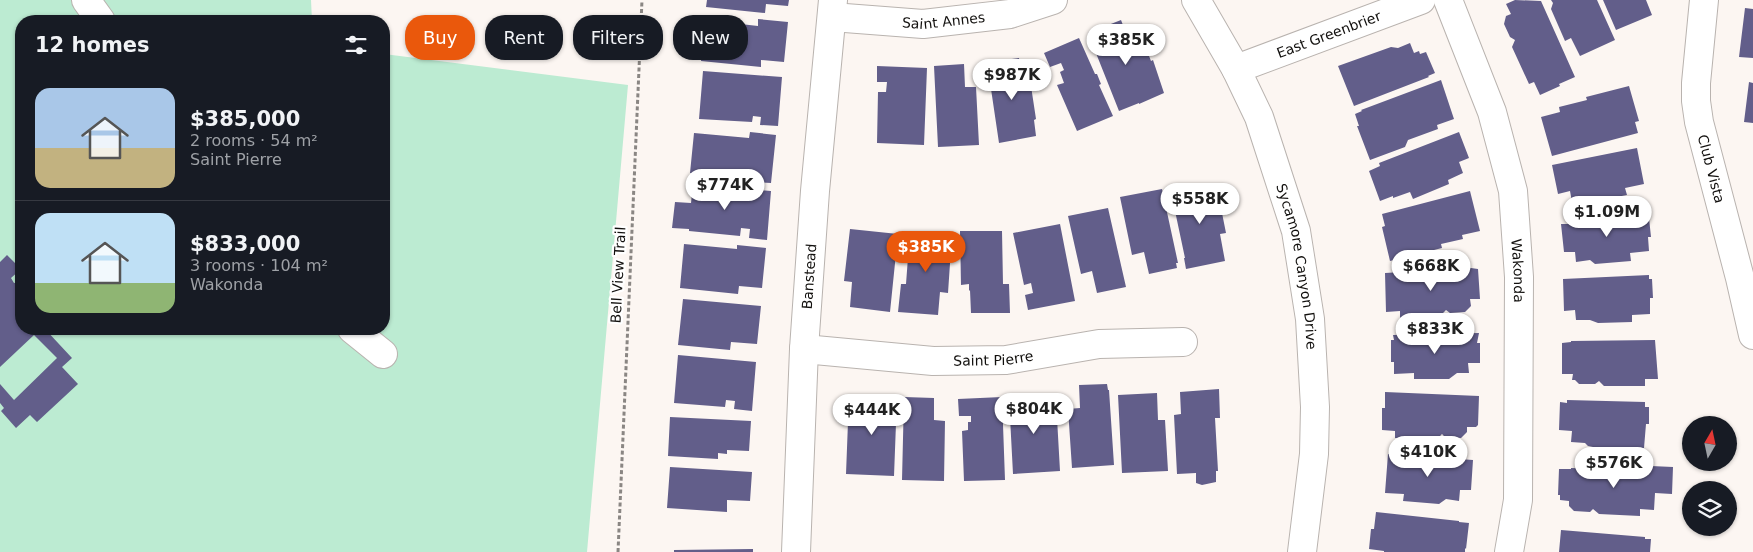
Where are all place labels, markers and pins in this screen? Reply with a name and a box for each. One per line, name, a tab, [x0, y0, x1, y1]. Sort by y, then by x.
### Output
pin: $385K	[1091, 23, 1161, 66]
pin: $987K	[977, 58, 1047, 101]
pin: $774K	[690, 168, 760, 211]
pin: $558K	[1165, 182, 1235, 225]
pin: $1.09M	[1566, 196, 1648, 238]
pin: $385K	[891, 230, 961, 273]
pin: $668K	[1396, 250, 1466, 292]
pin: $833K	[1400, 312, 1470, 355]
pin: $804K	[999, 392, 1069, 435]
pin: $444K	[837, 394, 907, 436]
pin: $410K	[1393, 436, 1463, 478]
pin: $576K	[1579, 446, 1649, 489]

